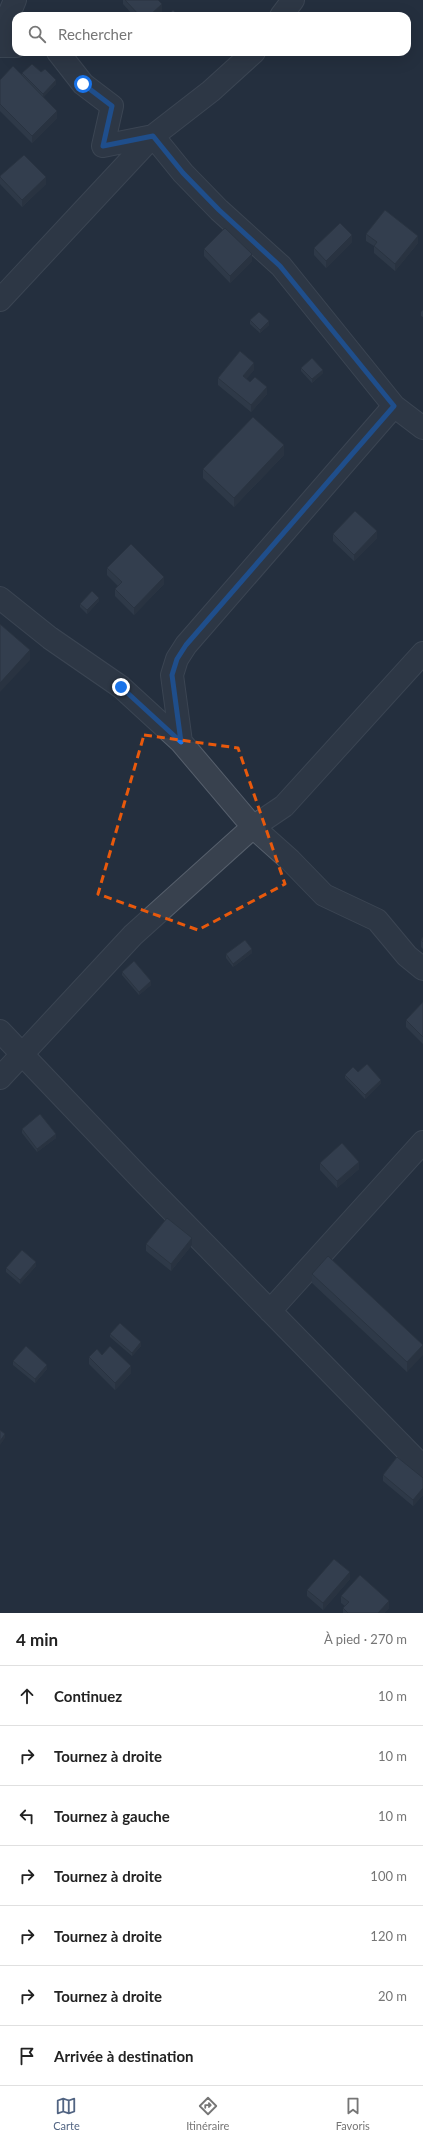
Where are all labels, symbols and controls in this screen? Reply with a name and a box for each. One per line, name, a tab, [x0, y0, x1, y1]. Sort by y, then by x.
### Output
search box	[12, 12, 411, 56]
icon: search	[26, 23, 48, 45]
text: Rechercher	[58, 25, 132, 43]
route start	[74, 75, 92, 93]
route end	[112, 678, 130, 696]
text: 4 min	[16, 1629, 58, 1650]
text: À pied · 270 m	[324, 1631, 407, 1647]
icon: ahead	[16, 1685, 38, 1707]
text: Continuez	[54, 1687, 122, 1705]
text: 10 m	[378, 1688, 407, 1704]
icon: right	[16, 1745, 38, 1767]
text: Tournez à droite	[54, 1747, 162, 1765]
text: 10 m	[378, 1748, 407, 1764]
icon: left	[16, 1805, 38, 1827]
text: Tournez à gauche	[54, 1807, 170, 1825]
text: 10 m	[378, 1808, 407, 1824]
icon: right	[16, 1865, 38, 1887]
text: Tournez à droite	[54, 1867, 162, 1885]
text: 100 m	[370, 1868, 407, 1884]
icon: right	[16, 1925, 38, 1947]
text: Tournez à droite	[54, 1927, 162, 1945]
text: 120 m	[370, 1928, 407, 1944]
icon: right	[16, 1985, 38, 2007]
text: Tournez à droite	[54, 1987, 162, 2005]
text: 20 m	[378, 1988, 407, 2004]
icon: arrive	[16, 2045, 38, 2067]
text: Arrivée à destination	[54, 2047, 193, 2065]
tab: Carte	[53, 2095, 80, 2132]
tab: Itinéraire	[186, 2095, 229, 2132]
tab: Favoris	[336, 2095, 370, 2132]

